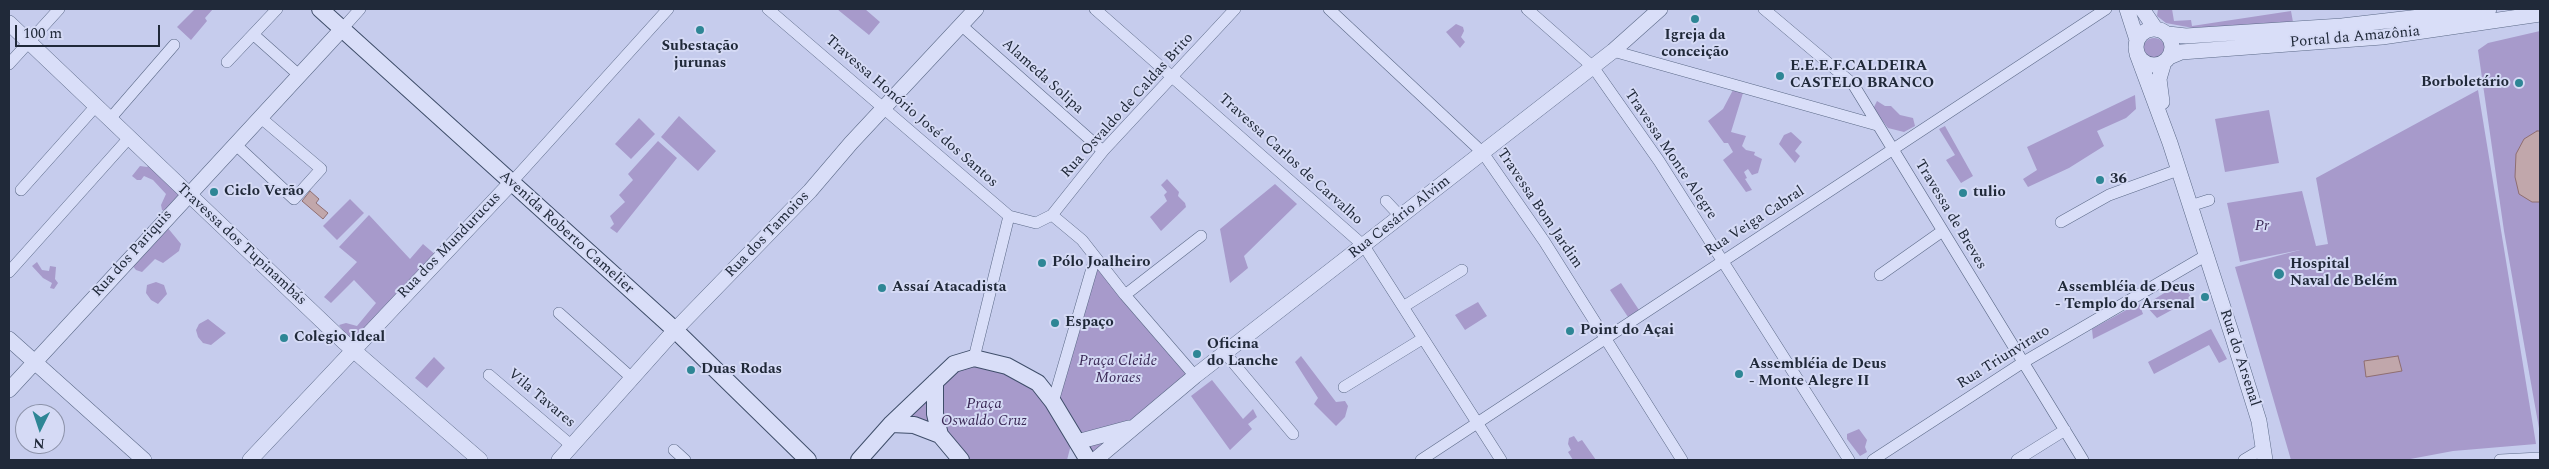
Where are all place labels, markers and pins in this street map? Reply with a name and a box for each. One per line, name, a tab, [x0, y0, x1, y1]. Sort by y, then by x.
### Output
marker: Igreja da conceição	[1689, 13, 1701, 25]
marker: Subestação jurunas	[694, 24, 706, 36]
place label: Igreja da conceição	[1661, 27, 1729, 62]
place label: Subestação jurunas	[661, 38, 739, 73]
place label: E.E.E.F.CALDEIRA CASTELO BRANCO	[1790, 58, 1934, 93]
marker: E.E.E.F.CALDEIRA CASTELO BRANCO	[1774, 70, 1786, 82]
place label: Borboletário	[2421, 74, 2509, 92]
marker: Borboletário	[2513, 77, 2525, 89]
place label: 36	[2110, 171, 2127, 189]
marker: 36	[2094, 174, 2106, 186]
place label: Ciclo Verão	[224, 183, 304, 201]
place label: tulio	[1973, 184, 2006, 202]
marker: Ciclo Verão	[208, 186, 220, 198]
marker: tulio	[1957, 187, 1969, 199]
place label: Pólo Joalheiro	[1052, 254, 1150, 272]
place label: Hospital Naval de Belém	[2290, 256, 2397, 291]
marker: Pólo Joalheiro	[1036, 257, 1048, 269]
marker: Hospital Naval de Belém	[2272, 267, 2286, 281]
place label: Assaí Atacadista	[892, 279, 1006, 297]
place label: Assembléia de Deus - Templo do Arsenal	[2055, 279, 2195, 314]
marker: Assaí Atacadista	[876, 282, 888, 294]
marker: Assembléia de Deus - Templo do Arsenal	[2199, 291, 2211, 303]
place label: Espaço	[1065, 314, 1114, 332]
marker: Espaço	[1049, 317, 1061, 329]
place label: Point do Açai	[1580, 322, 1674, 340]
marker: Point do Açai	[1564, 325, 1576, 337]
place label: Colegio Ideal	[294, 329, 385, 347]
marker: Colegio Ideal	[278, 332, 290, 344]
place label: Oficina do Lanche	[1207, 336, 1278, 371]
marker: Oficina do Lanche	[1191, 348, 1203, 360]
place label: Assembléia de Deus - Monte Alegre II	[1749, 356, 1887, 391]
place label: Duas Rodas	[701, 361, 782, 379]
marker: Duas Rodas	[685, 364, 697, 376]
marker: Assembléia de Deus - Monte Alegre II	[1733, 368, 1745, 380]

